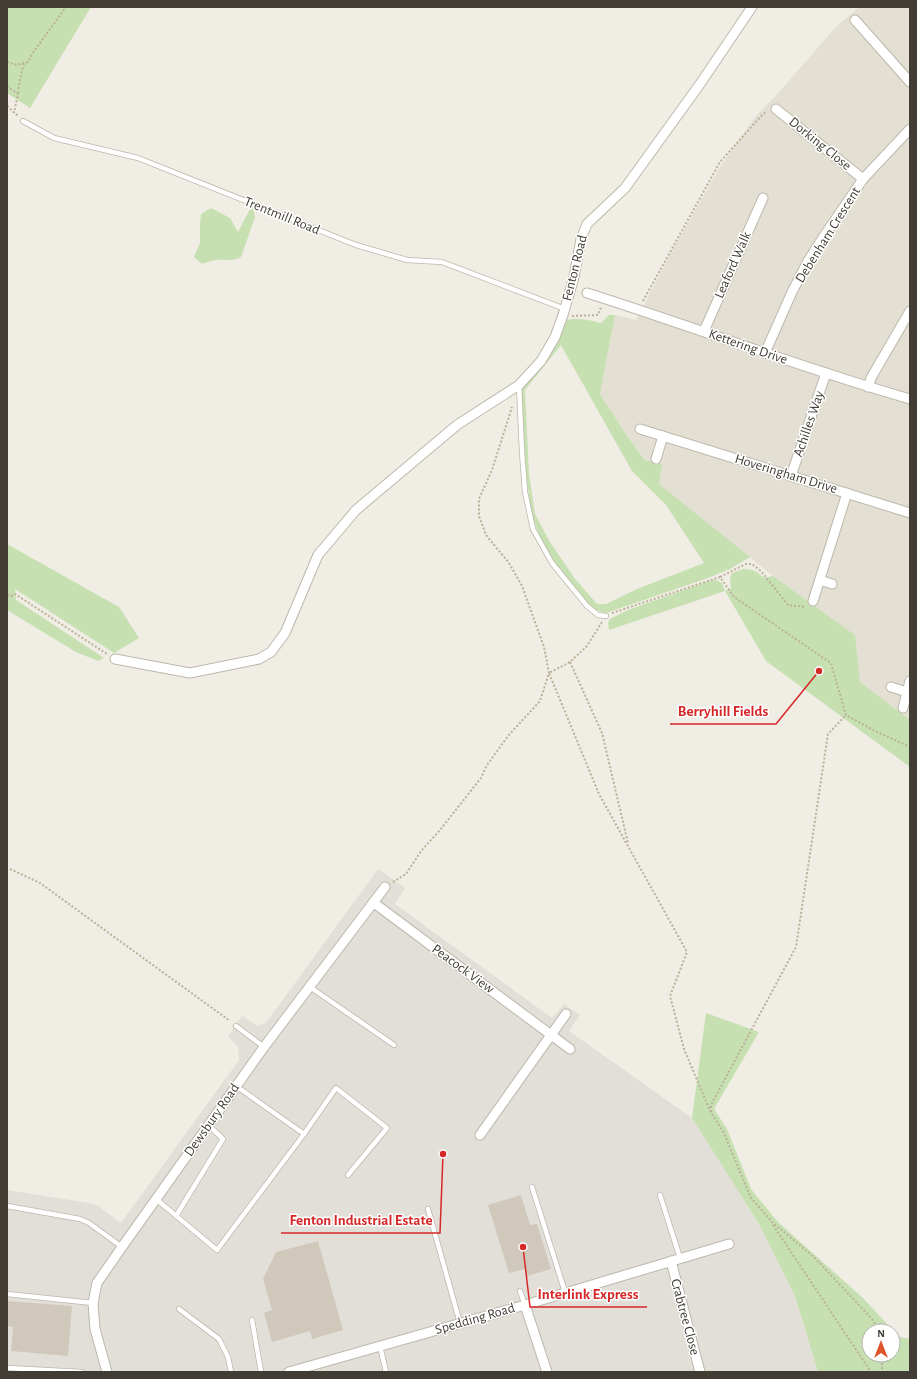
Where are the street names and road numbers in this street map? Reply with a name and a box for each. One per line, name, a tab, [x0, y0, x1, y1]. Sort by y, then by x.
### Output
street label: Dorking Close	[786, 115, 854, 173]
street label: Debenham Crescent	[793, 184, 863, 285]
street label: Trentmill Road	[242, 194, 322, 238]
street label: Leaford Walk	[712, 229, 754, 300]
street label: Fenton Road	[560, 233, 590, 303]
street label: Kettering Drive	[707, 327, 789, 367]
street label: Achilles Way	[791, 389, 827, 459]
street label: Hoveringham Drive	[733, 452, 839, 496]
street label: Peacock View	[429, 942, 497, 996]
street label: Dewsbury Road	[182, 1081, 242, 1159]
street label: Crabtree Close	[668, 1277, 702, 1357]
street label: Spedding Road	[434, 1301, 516, 1337]

